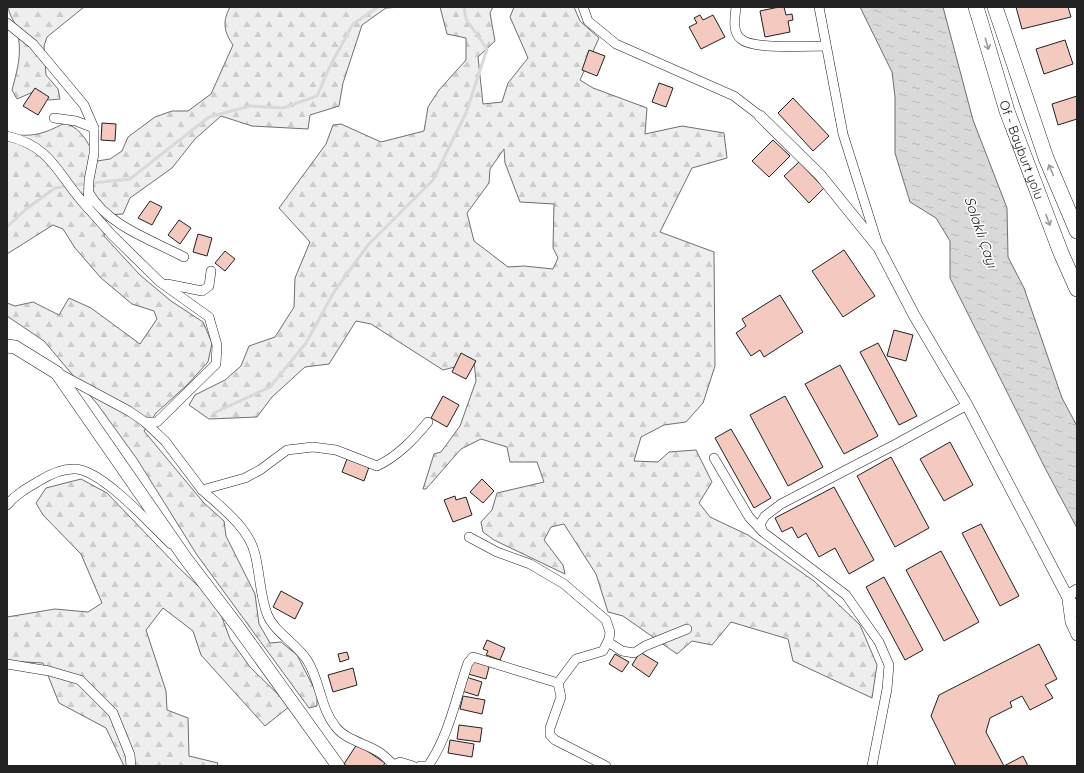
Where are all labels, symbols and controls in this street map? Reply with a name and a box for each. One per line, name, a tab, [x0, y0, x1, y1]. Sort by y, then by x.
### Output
one-way arrow	[984, 38, 991, 51]
street label: Of - Bayburt yolu	[996, 98, 1048, 201]
one-way arrow	[1047, 164, 1054, 176]
water label: Solaklı Çayı	[960, 194, 1002, 271]
one-way arrow	[1045, 213, 1053, 225]

